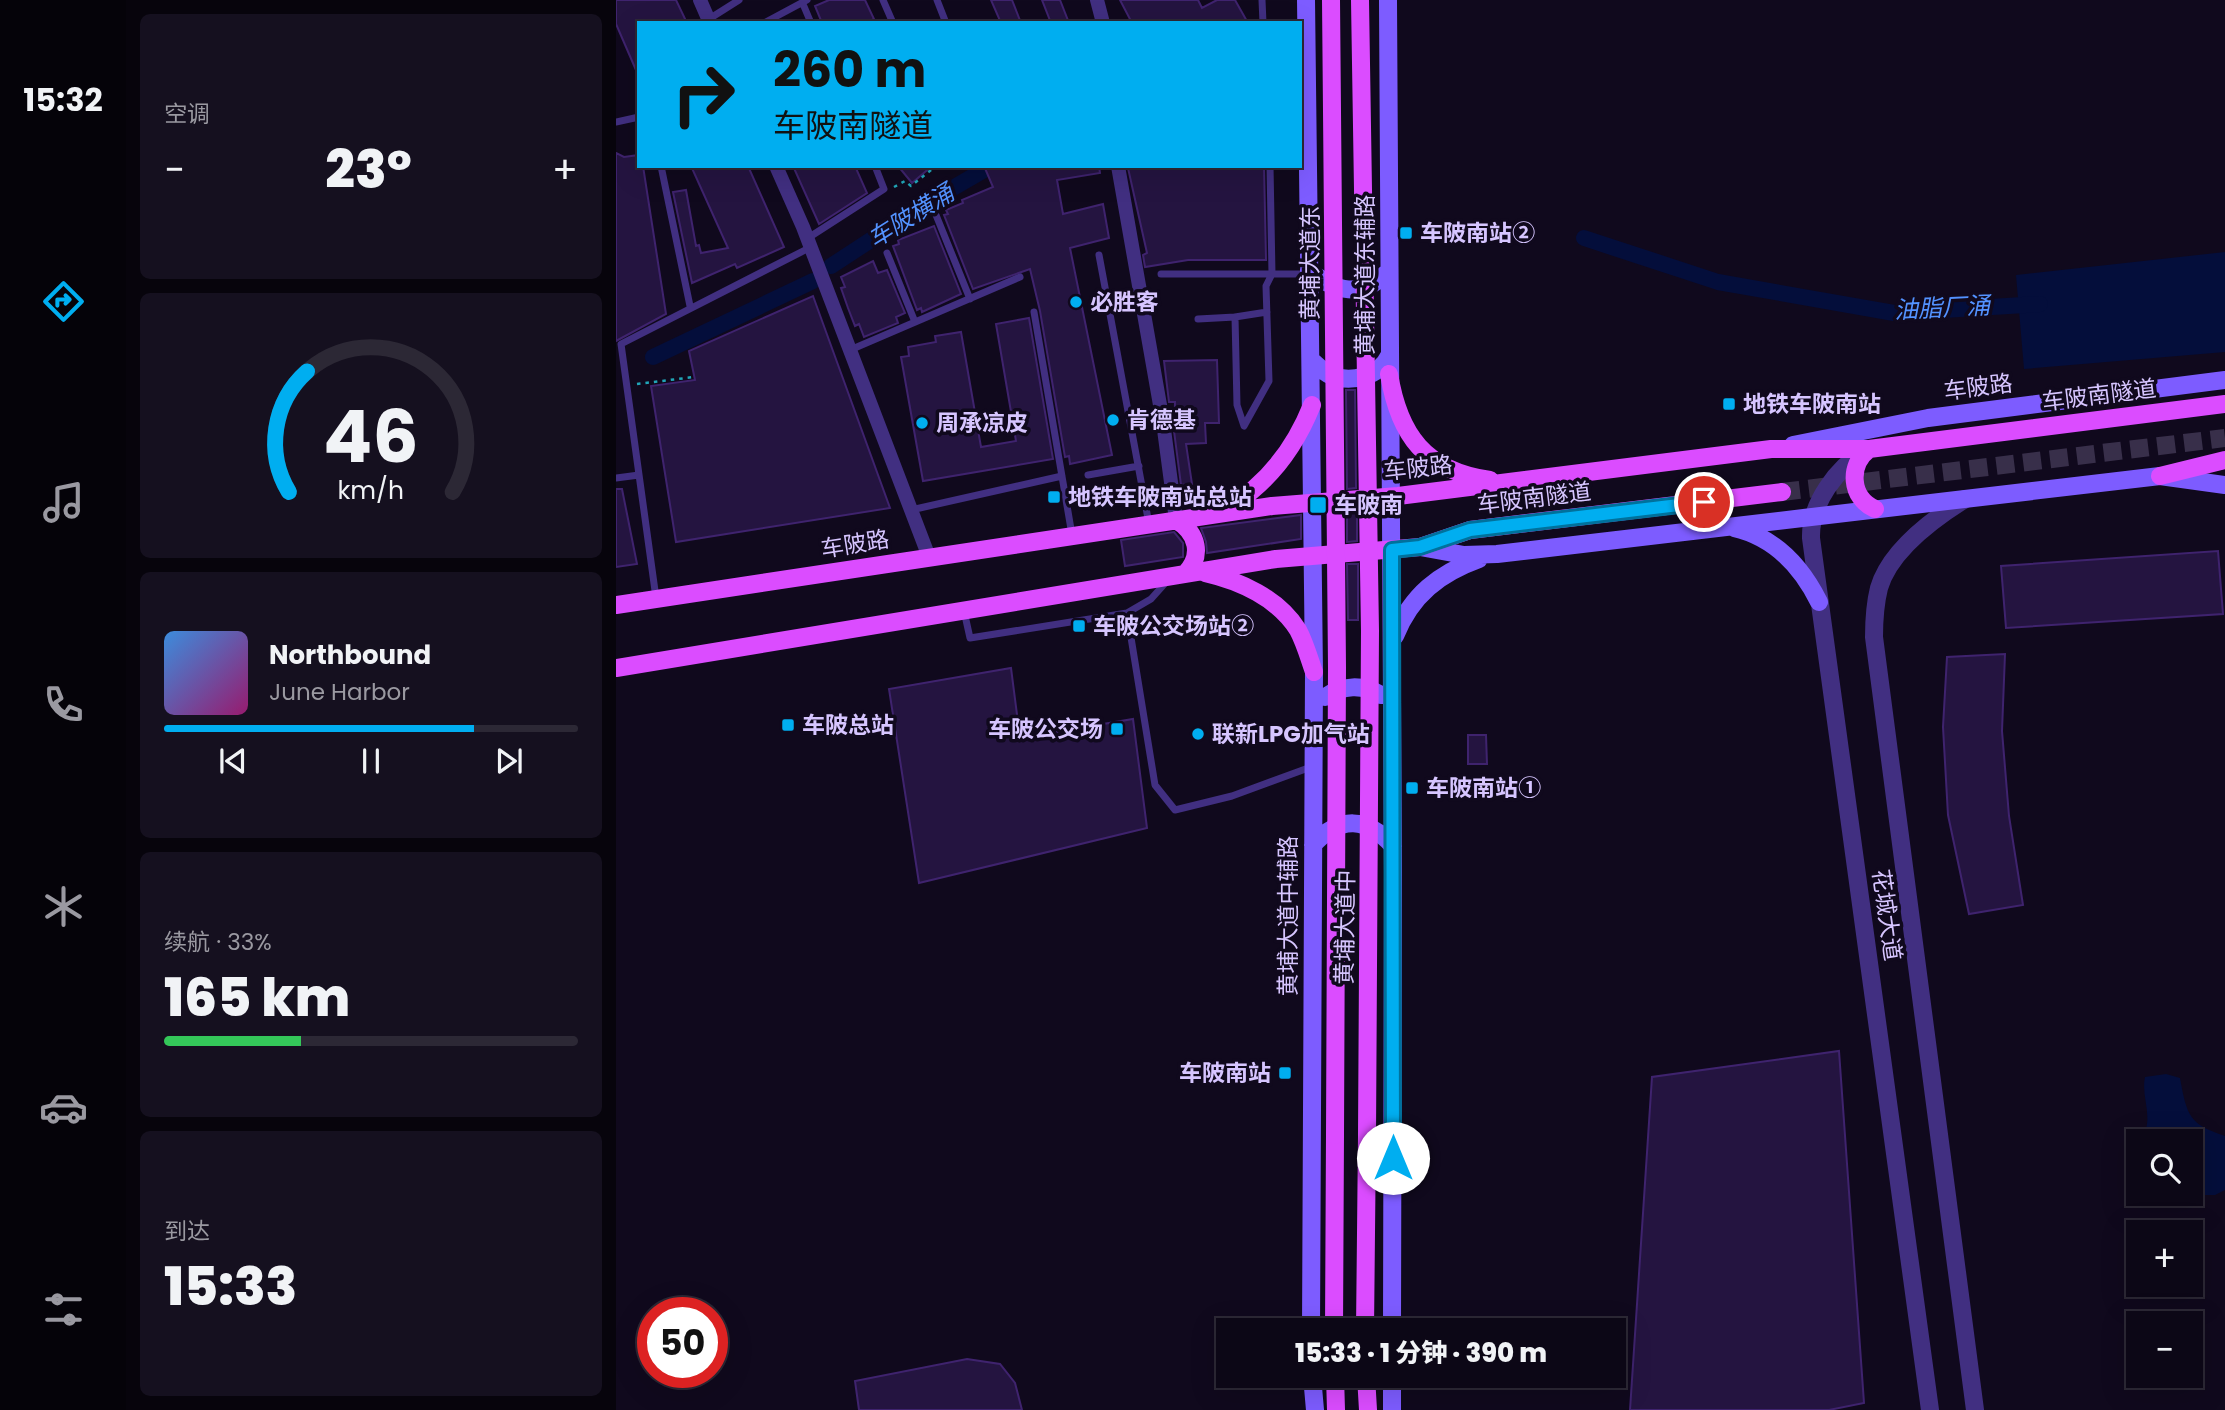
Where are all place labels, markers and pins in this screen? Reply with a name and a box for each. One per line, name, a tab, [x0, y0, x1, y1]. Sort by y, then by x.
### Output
place label: 车陂南站②	[1420, 217, 1535, 249]
marker: 车陂南站②	[1398, 225, 1414, 241]
place label: 必胜客	[1090, 286, 1159, 318]
marker: 必胜客	[1068, 294, 1084, 310]
place label: 地铁车陂南站	[1743, 388, 1881, 420]
marker: 地铁车陂南站	[1721, 396, 1737, 412]
place label: 肯德基	[1127, 404, 1196, 436]
place label: 周承凉皮	[936, 407, 1028, 439]
marker: 肯德基	[1105, 412, 1121, 428]
marker: 周承凉皮	[914, 415, 930, 431]
pin	[1674, 472, 1734, 532]
place label: 地铁车陂南站总站	[1068, 481, 1252, 513]
marker: 地铁车陂南站总站	[1046, 489, 1062, 505]
place label: 车陂南	[1334, 489, 1403, 521]
marker: 车陂南	[1308, 495, 1328, 515]
place label: 车陂公交场站②	[1093, 610, 1254, 642]
marker: 车陂公交场站②	[1071, 618, 1087, 634]
place label: 车陂总站	[802, 709, 894, 741]
place label: 车陂公交场	[988, 713, 1103, 745]
marker: 车陂总站	[780, 717, 796, 733]
place label: 联新LPG加气站	[1212, 718, 1370, 750]
marker: 车陂公交场	[1109, 721, 1125, 737]
marker: 联新LPG加气站	[1190, 726, 1206, 742]
place label: 车陂南站①	[1426, 772, 1541, 804]
marker: 车陂南站①	[1404, 780, 1420, 796]
place label: 车陂南站	[1179, 1057, 1271, 1089]
marker: 车陂南站	[1277, 1065, 1293, 1081]

